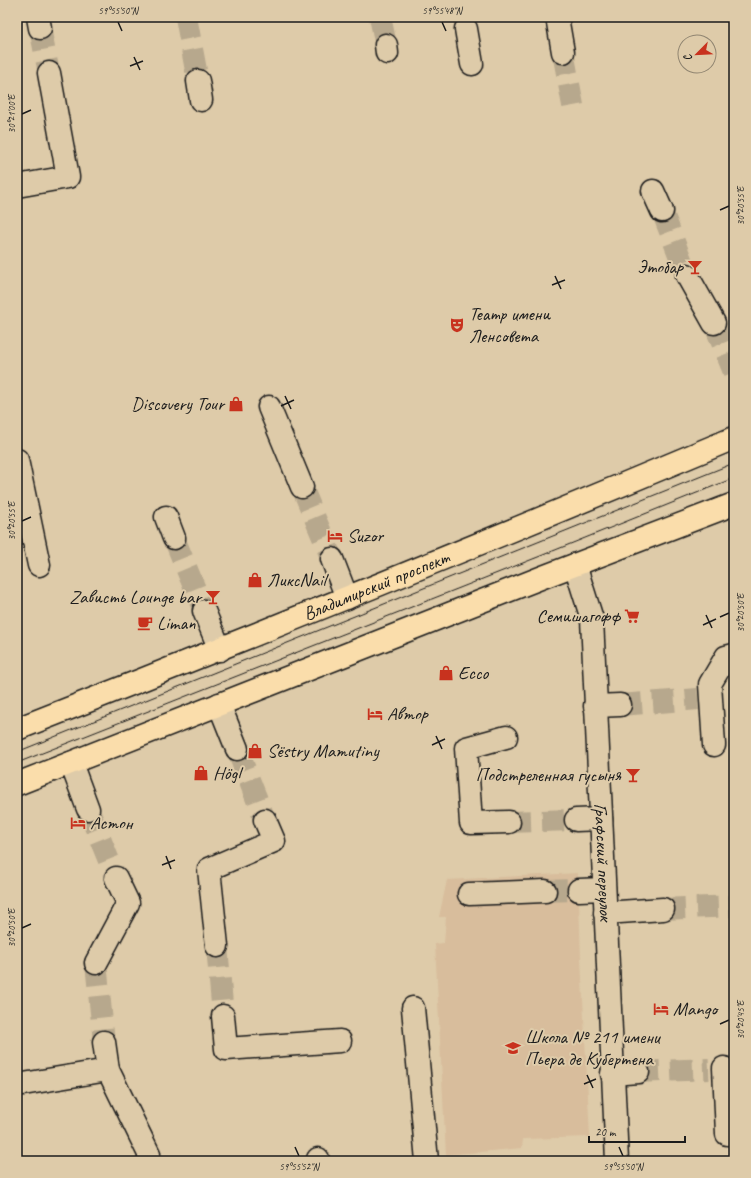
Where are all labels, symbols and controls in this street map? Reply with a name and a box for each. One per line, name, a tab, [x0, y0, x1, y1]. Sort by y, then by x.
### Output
text: 59°55'50"N	[98, 4, 140, 17]
text: 59°55'48"N	[422, 4, 464, 17]
north arrow	[677, 34, 717, 74]
text: С	[680, 51, 695, 63]
text: 30°21'00"E	[5, 93, 18, 133]
text: 30°20'55"E	[734, 185, 747, 225]
place label: Этобар	[637, 255, 685, 279]
bar icon: Этобар	[686, 258, 704, 276]
place label: Театр имени Ленсовета	[469, 302, 552, 348]
theatre icon: Театр имени Ленсовета	[448, 316, 466, 334]
place label: Discovery Tour	[131, 392, 226, 416]
shop icon: Discovery Tour	[227, 395, 245, 413]
text: 30°20'55"E	[5, 500, 18, 540]
place label: Suzor	[347, 524, 384, 548]
hotel icon: Suzor	[326, 527, 344, 545]
street label: Владимирский проспект	[300, 545, 454, 626]
place label: ЛиксNail	[267, 568, 329, 592]
shop icon: ЛиксNail	[246, 571, 264, 589]
place label: Zависть Lounge bar	[69, 585, 203, 609]
bar icon: Zависть Lounge bar	[204, 588, 222, 606]
text: 30°20'50"E	[734, 592, 747, 632]
place label: Семишагофф	[536, 604, 621, 628]
supermarket icon: Семишагофф	[623, 607, 641, 625]
place label: Liman	[157, 611, 196, 635]
cafe icon: Liman	[136, 614, 154, 632]
place label: Ecco	[458, 661, 489, 685]
shop icon: Ecco	[437, 664, 455, 682]
place label: Автор	[387, 702, 430, 726]
hotel icon: Автор	[366, 705, 384, 723]
place label: Sёstry Mamutiny	[267, 739, 380, 763]
shop icon: Sёstry Mamutiny	[246, 742, 264, 760]
place label: Högl	[213, 761, 244, 785]
place label: Подстреленная гусыня	[476, 763, 622, 787]
shop icon: Högl	[192, 764, 210, 782]
bar icon: Подстреленная гусыня	[624, 766, 642, 784]
street label: Графский переулок	[589, 803, 618, 924]
place label: Астон	[90, 811, 134, 835]
hotel icon: Астон	[69, 814, 87, 832]
text: 30°20'50"E	[5, 907, 18, 947]
place label: Mango	[673, 997, 719, 1021]
text: 30°20'45"E	[734, 999, 747, 1039]
hotel icon: Mango	[652, 1000, 670, 1018]
place label: Школа № 211 имени Пьера де Кубертена	[525, 1025, 662, 1071]
school or university icon: Школа № 211 имени Пьера де Кубертена	[504, 1039, 522, 1057]
scale bar	[589, 1118, 685, 1144]
text: 20 m	[595, 1124, 617, 1140]
text: 59°55'52"N	[279, 1160, 321, 1173]
text: 59°55'50"N	[603, 1160, 645, 1173]

